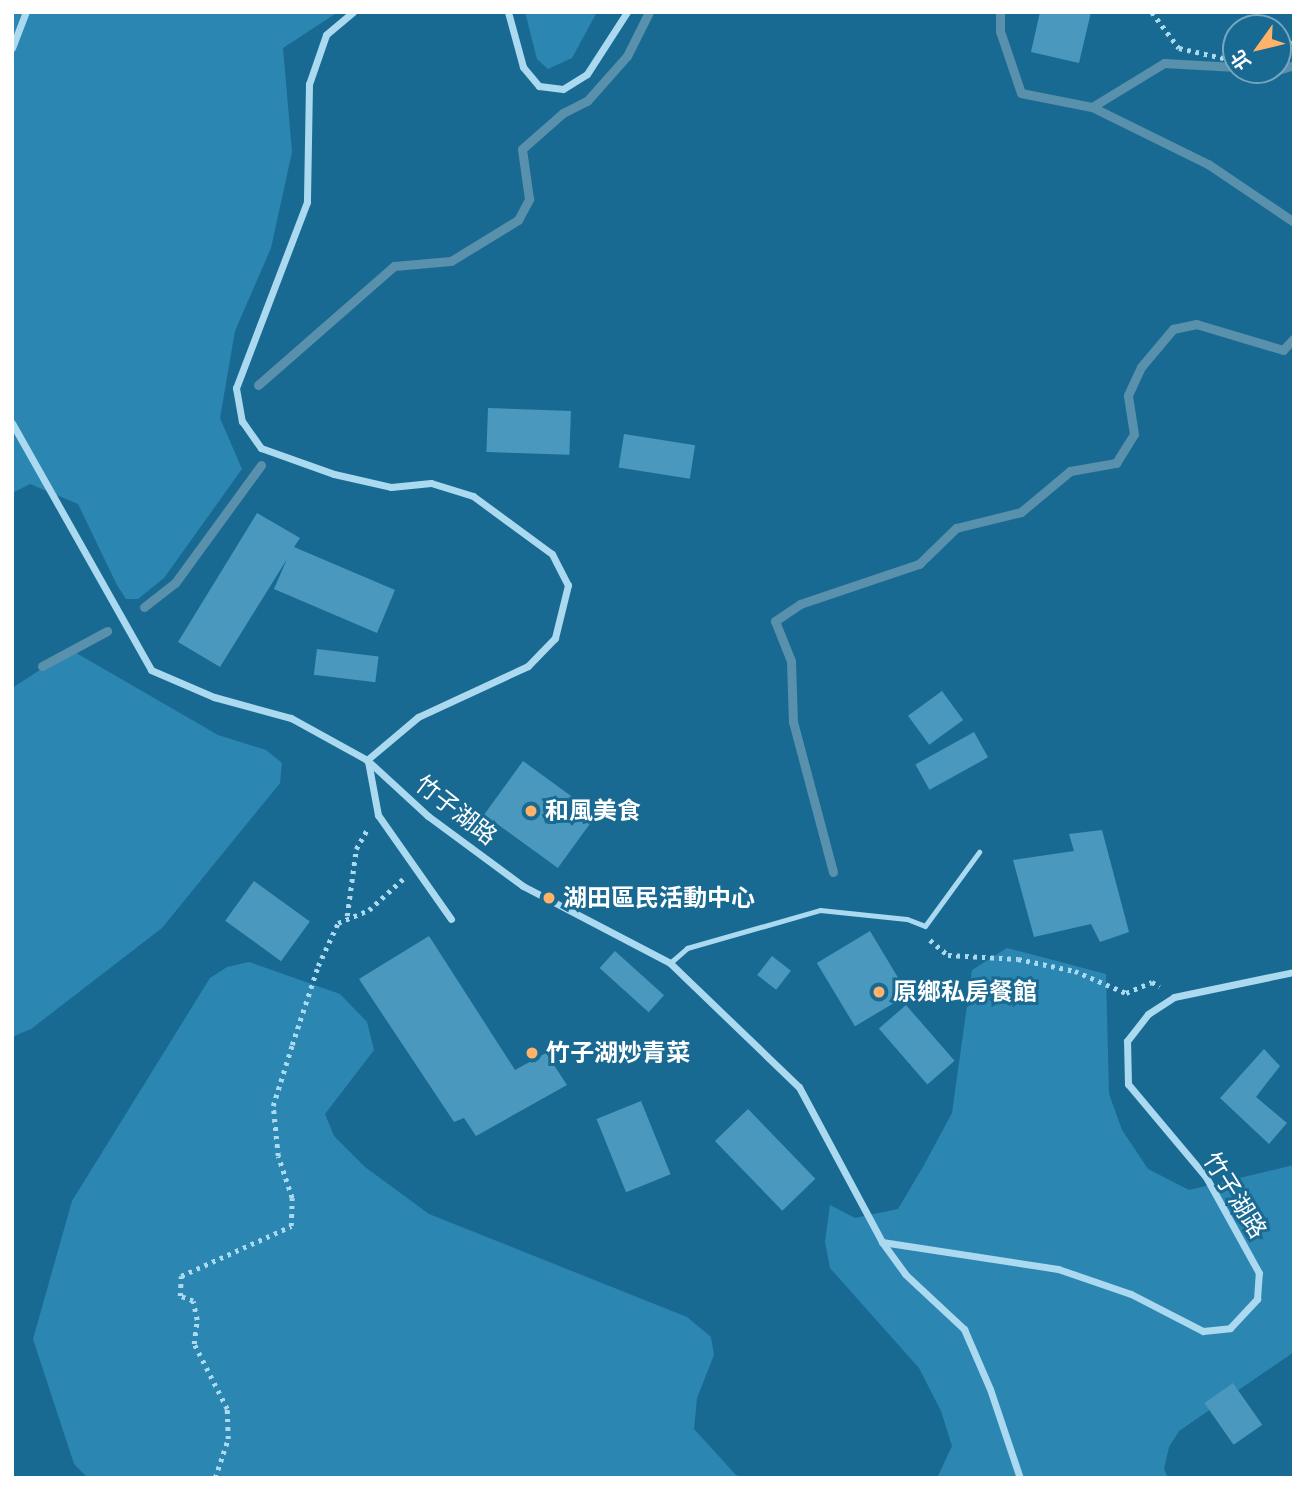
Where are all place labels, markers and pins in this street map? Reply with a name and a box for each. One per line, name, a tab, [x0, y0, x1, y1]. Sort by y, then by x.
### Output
place label: 和風美食	[545, 797, 641, 825]
marker: 和風美食	[523, 803, 539, 819]
place label: 湖田區民活動中心	[563, 884, 755, 912]
marker: 湖田區民活動中心	[541, 890, 557, 906]
place label: 原鄉私房餐館	[893, 978, 1037, 1006]
marker: 原鄉私房餐館	[871, 984, 887, 1000]
place label: 竹子湖炒青菜	[546, 1039, 690, 1067]
marker: 竹子湖炒青菜	[524, 1045, 540, 1061]

